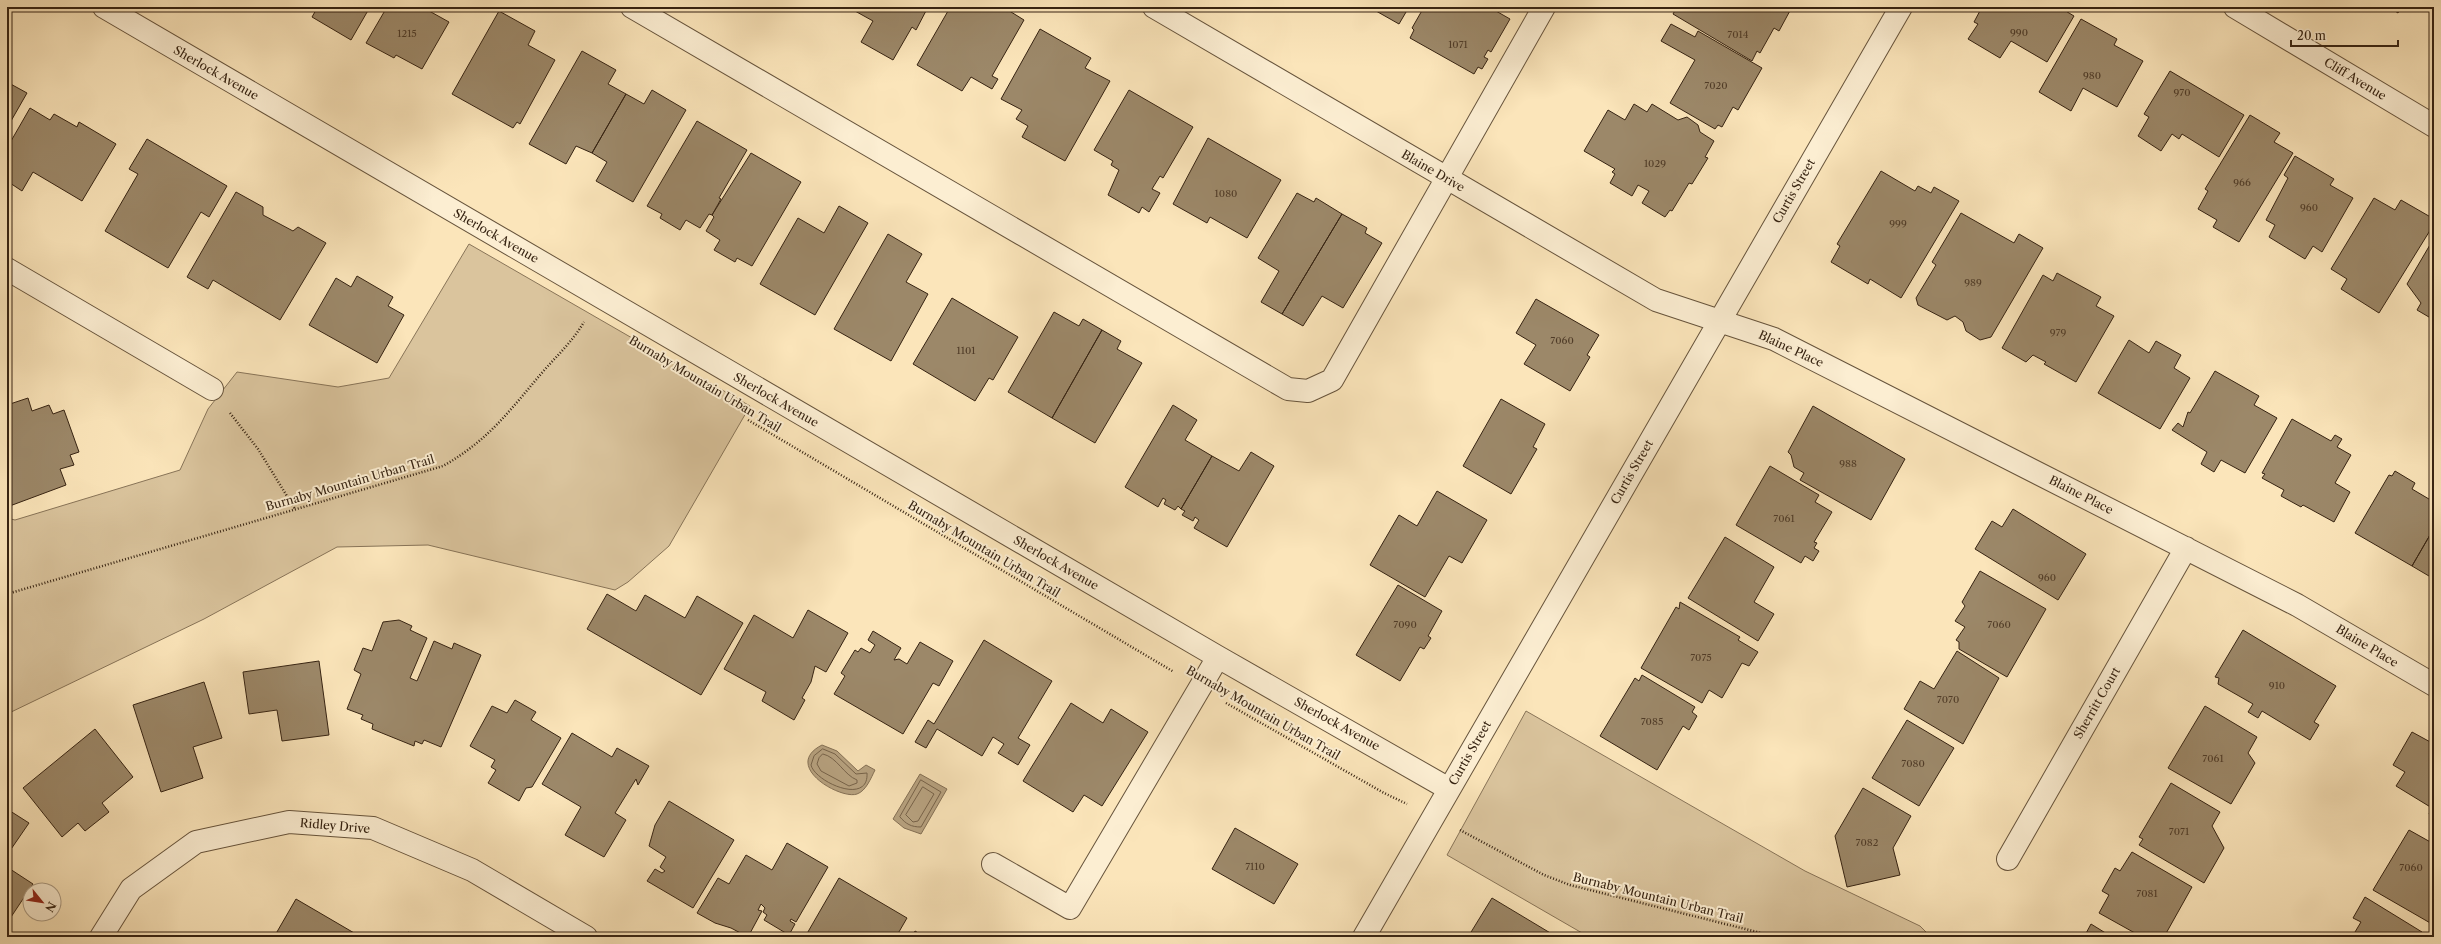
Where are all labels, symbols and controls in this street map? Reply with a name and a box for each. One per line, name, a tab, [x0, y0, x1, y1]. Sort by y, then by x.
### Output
scale bar	[2291, 22, 2398, 48]
house number: 990	[2010, 26, 2028, 39]
house number: 1215	[397, 27, 417, 40]
house number: 7014	[1727, 28, 1749, 41]
text: 20 m	[2297, 28, 2326, 43]
house number: 1071	[1448, 38, 1469, 51]
street label: Sherlock Avenue	[171, 42, 262, 103]
street label: Cliff Avenue	[2321, 54, 2389, 103]
house number: 980	[2083, 69, 2101, 82]
house number: 7020	[1704, 79, 1728, 92]
house number: 970	[2173, 86, 2191, 99]
street label: Blaine Drive	[1399, 146, 1468, 195]
street label: Curtis Street	[1769, 155, 1818, 226]
house number: 1029	[1644, 157, 1666, 170]
house number: 966	[2233, 176, 2251, 189]
house number: 1080	[1215, 187, 1237, 200]
house number: 960	[2300, 201, 2318, 214]
street label: Sherlock Avenue	[451, 205, 542, 266]
house number: 999	[1889, 217, 1907, 230]
house number: 989	[1964, 276, 1982, 289]
house number: 979	[2050, 326, 2066, 339]
street label: Blaine Place	[1756, 327, 1826, 370]
street label: Burnaby Mountain Urban Trail	[626, 332, 784, 435]
house number: 7060	[1550, 334, 1574, 347]
house number: 1101	[957, 344, 976, 357]
street label: Sherlock Avenue	[731, 369, 822, 430]
street label: Curtis Street	[1607, 436, 1656, 507]
street label: Burnaby Mountain Urban Trail	[264, 451, 436, 514]
house number: 988	[1839, 457, 1857, 470]
street label: Blaine Place	[2047, 472, 2116, 517]
street label: Burnaby Mountain Urban Trail	[905, 497, 1063, 600]
house number: 7061	[1773, 512, 1795, 525]
street label: Sherlock Avenue	[1011, 532, 1102, 593]
house number: 960	[2038, 571, 2056, 584]
house number: 7090	[1393, 618, 1417, 631]
house number: 7060	[1987, 618, 2011, 631]
street label: Blaine Place	[2333, 621, 2401, 670]
house number: 7075	[1690, 651, 1712, 664]
street label: Burnaby Mountain Urban Trail	[1184, 662, 1343, 763]
street label: Sherritt Court	[2070, 664, 2123, 741]
house number: 910	[2269, 679, 2285, 692]
house number: 7070	[1937, 693, 1959, 706]
street label: Sherlock Avenue	[1292, 694, 1383, 753]
house number: 7085	[1641, 715, 1663, 728]
street label: Curtis Street	[1445, 717, 1494, 788]
house number: 7061	[2202, 752, 2224, 765]
house number: 7080	[1901, 757, 1925, 770]
street label: Ridley Drive	[299, 815, 371, 836]
house number: 7071	[2169, 825, 2190, 838]
house number: 7082	[1856, 836, 1879, 849]
house number: 7110	[1245, 860, 1265, 873]
house number: 7060	[2399, 861, 2423, 874]
street label: Burnaby Mountain Urban Trail	[1571, 869, 1745, 926]
north arrow	[22, 882, 62, 922]
house number: 7081	[2136, 887, 2158, 900]
text: N	[42, 899, 59, 915]

